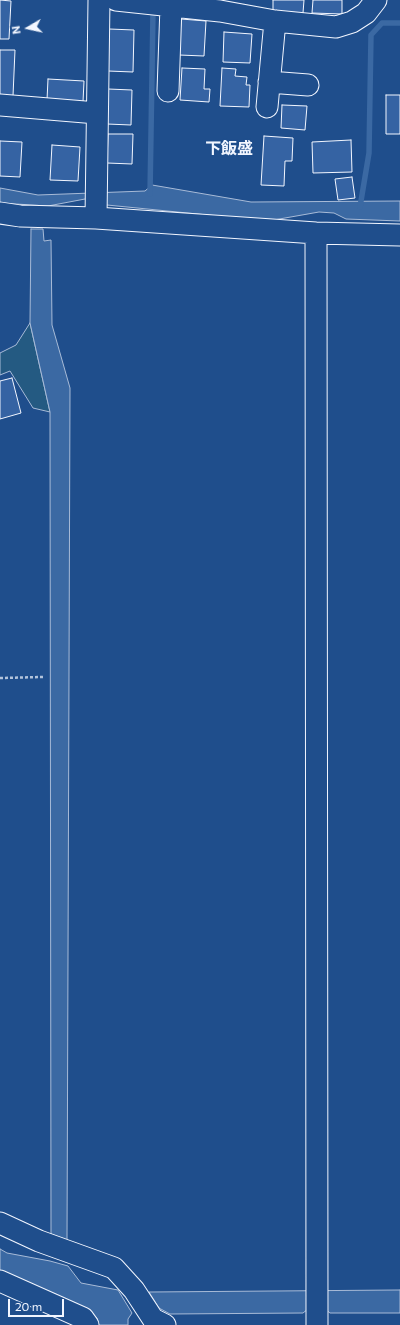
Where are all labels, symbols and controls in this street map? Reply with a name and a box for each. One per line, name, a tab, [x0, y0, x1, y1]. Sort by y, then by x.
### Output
north arrow	[8, 8, 48, 48]
text: N	[9, 25, 23, 35]
district label: 下飯盛	[205, 139, 253, 159]
scale bar	[10, 1291, 66, 1317]
text: 20 m	[15, 1299, 42, 1313]

